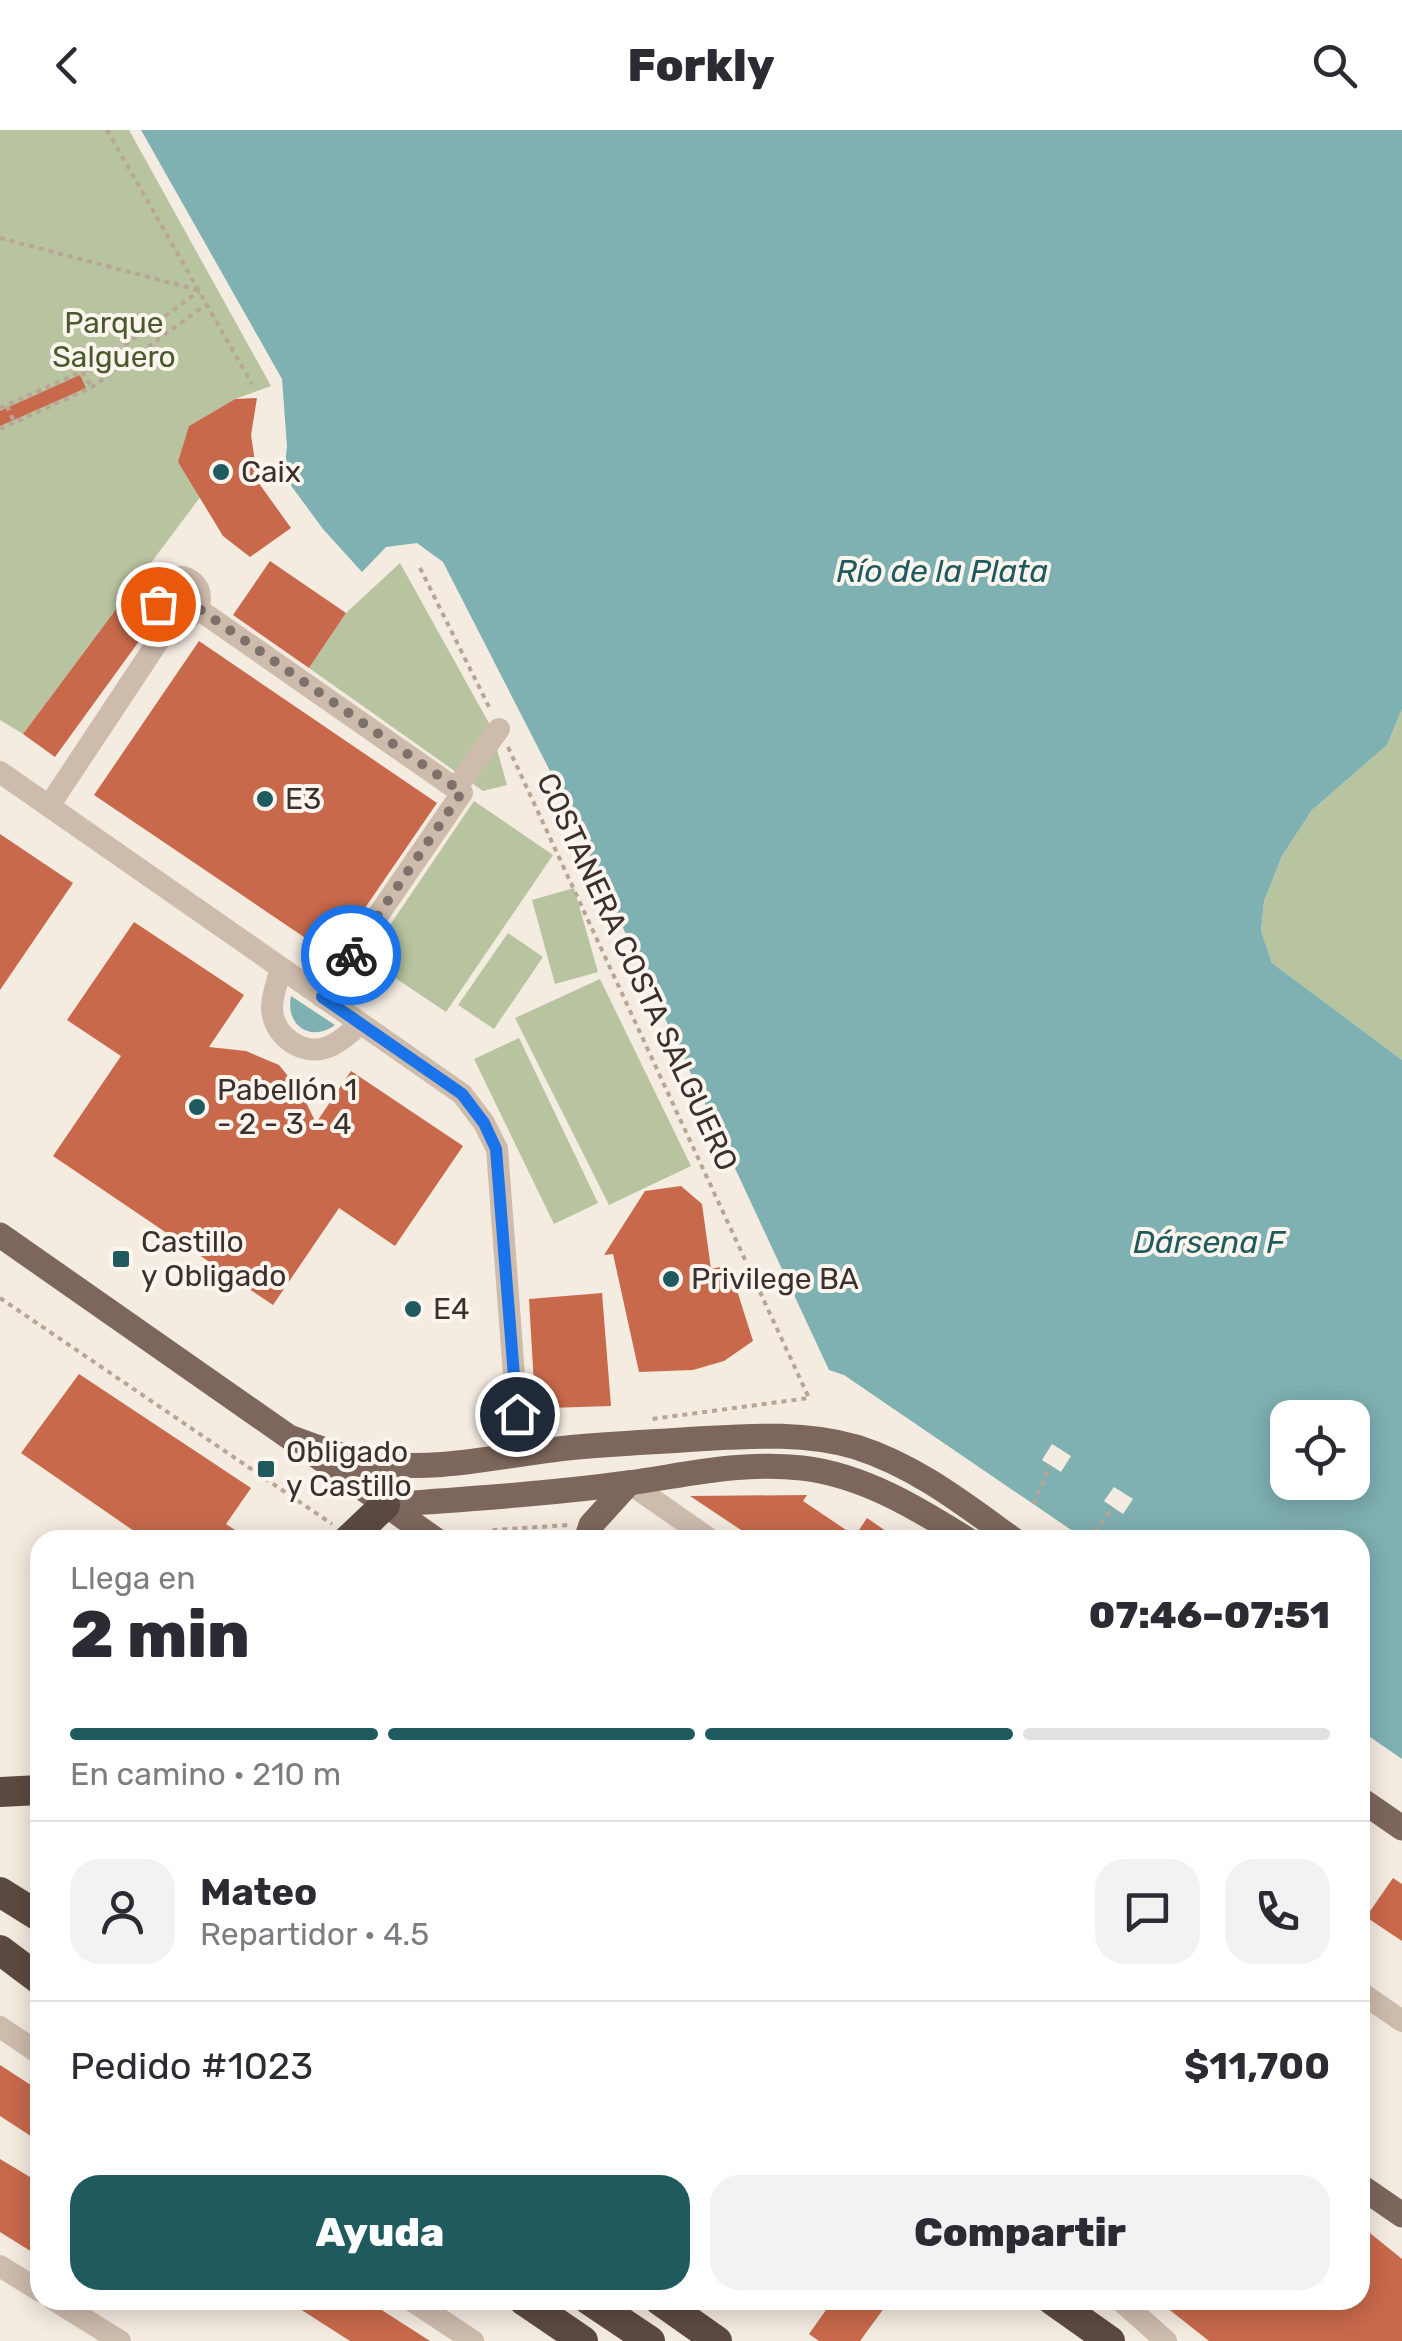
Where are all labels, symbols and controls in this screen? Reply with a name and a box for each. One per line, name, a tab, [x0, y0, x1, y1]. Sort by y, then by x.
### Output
icon: back	[40, 38, 95, 93]
icon: search	[1307, 38, 1362, 93]
text: Forkly	[627, 39, 775, 92]
park label: Parque Salguero	[52, 305, 176, 375]
place label: Caix	[241, 454, 301, 490]
marker: Caix	[210, 461, 232, 483]
water label: Río de la Plata	[836, 552, 1048, 590]
pin	[116, 562, 201, 647]
icon: bag	[131, 577, 186, 632]
street label: COSTANERA COSTA SALGUERO	[529, 768, 745, 1176]
place label: E3	[285, 781, 321, 817]
marker: E3	[254, 788, 276, 810]
courier	[301, 905, 401, 1005]
icon: bike	[324, 928, 379, 983]
place label: Pabellón 1 - 2 - 3 - 4	[217, 1072, 357, 1142]
marker: Pabellón 1 - 2 - 3 - 4	[186, 1096, 208, 1118]
water label: Dársena F	[1133, 1223, 1286, 1261]
place label: Castillo y Obligado	[141, 1224, 286, 1294]
marker: Castillo y Obligado	[110, 1248, 132, 1270]
place label: Privilege BA	[691, 1261, 859, 1297]
marker: Privilege BA	[660, 1268, 682, 1290]
place label: E4	[433, 1291, 470, 1327]
marker: E4	[402, 1298, 424, 1320]
pin	[475, 1372, 560, 1457]
icon: home	[490, 1387, 545, 1442]
map controls	[1270, 1400, 1370, 1500]
button: locate	[1270, 1400, 1370, 1500]
place label: Obligado y Castillo	[286, 1434, 412, 1504]
marker: Obligado y Castillo	[255, 1458, 277, 1480]
text: Llega en	[70, 1559, 196, 1597]
text: 07:46–07:51	[1089, 1592, 1330, 1638]
text: 2 min	[70, 1596, 250, 1673]
text: En camino · 210 m	[70, 1755, 341, 1793]
button: person	[70, 1859, 175, 1964]
button: chat	[1095, 1859, 1200, 1964]
button: phone	[1225, 1859, 1330, 1964]
text: Mateo	[200, 1869, 317, 1915]
text: Repartidor · 4.5	[200, 1915, 429, 1953]
text: Pedido #1023	[70, 2043, 313, 2089]
text: $11,700	[1184, 2043, 1330, 2089]
button: Ayuda	[70, 2175, 690, 2290]
button: Compartir	[710, 2175, 1330, 2290]

